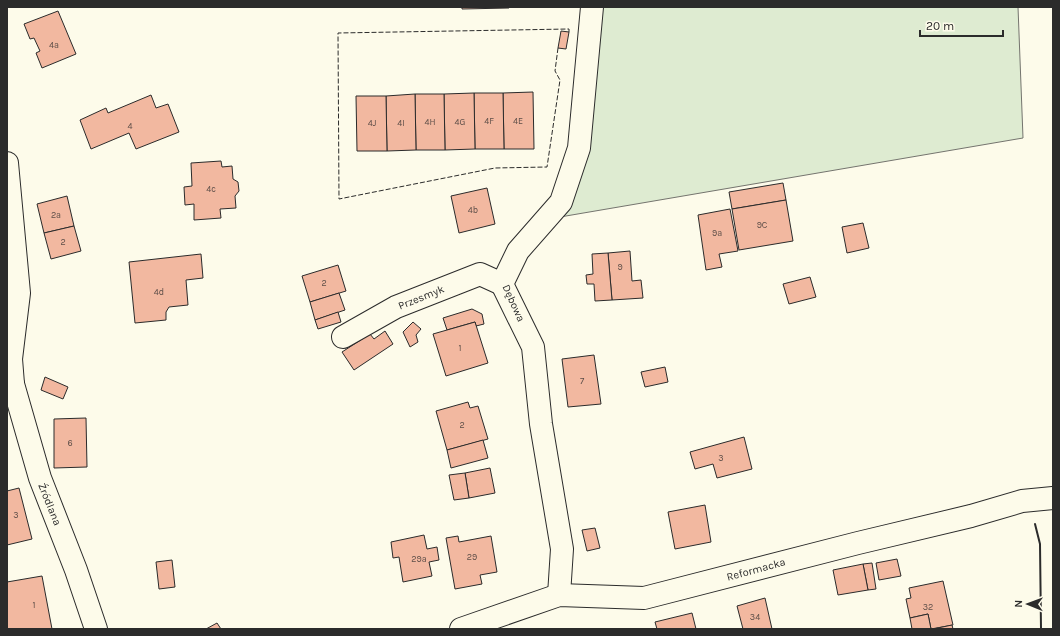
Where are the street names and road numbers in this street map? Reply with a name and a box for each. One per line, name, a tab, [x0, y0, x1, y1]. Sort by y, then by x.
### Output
street label: Przesmyk	[396, 282, 446, 313]
street label: Dębowa	[500, 283, 528, 324]
street label: Źródlana	[35, 480, 66, 527]
street label: Reformacka	[725, 555, 787, 584]

